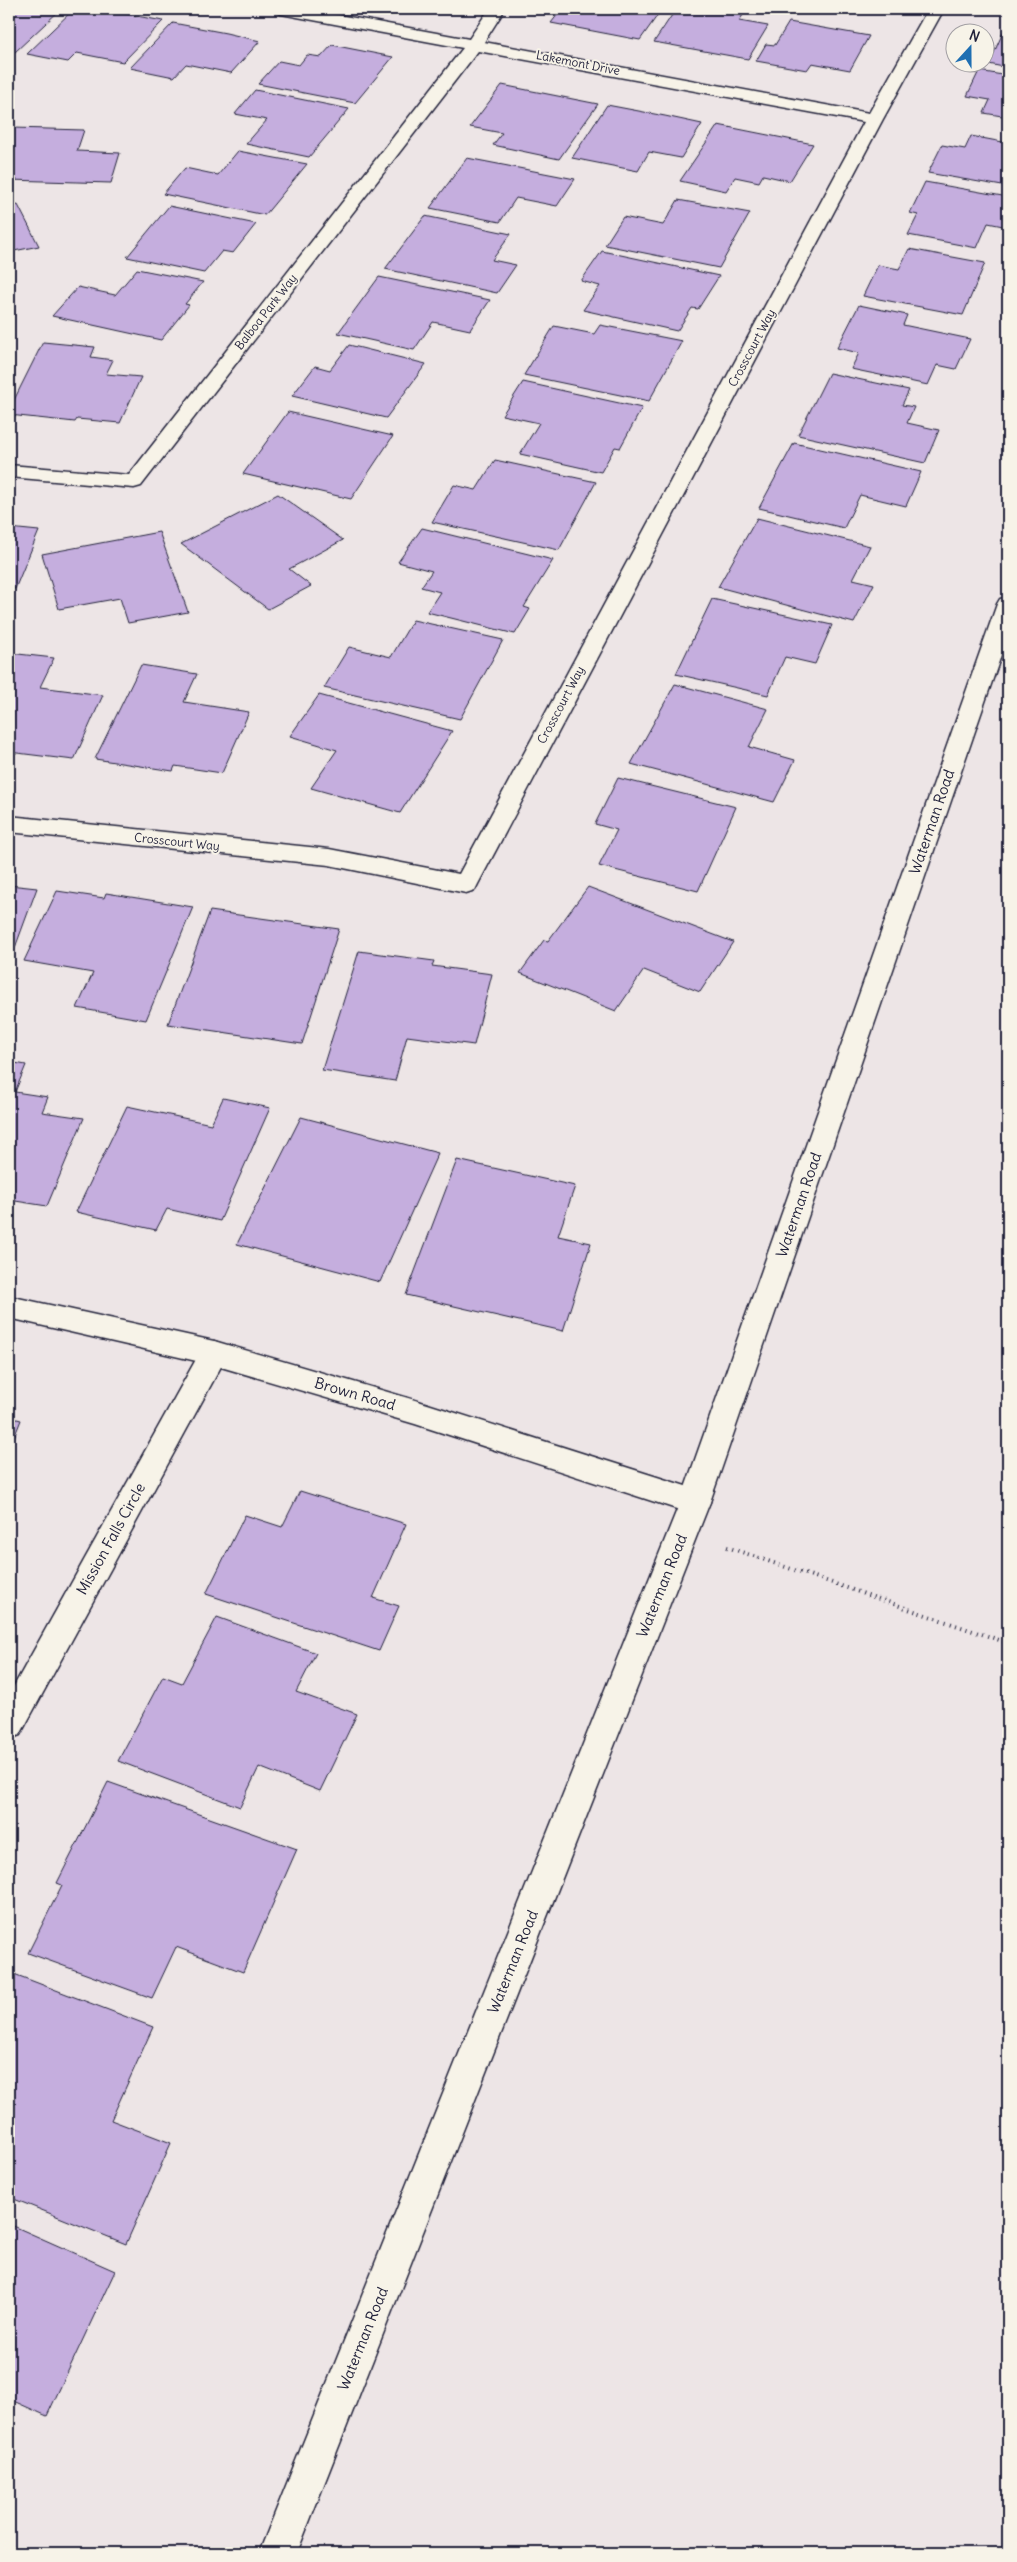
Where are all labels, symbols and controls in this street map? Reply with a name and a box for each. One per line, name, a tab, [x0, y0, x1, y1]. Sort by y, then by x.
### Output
north arrow	[944, 22, 994, 72]
text: N	[967, 26, 982, 46]
street label: Lakemont Drive	[535, 47, 621, 78]
street label: Balboa Park Way	[231, 271, 300, 353]
street label: Crosscourt Way	[725, 306, 778, 389]
street label: Crosscourt Way	[534, 663, 587, 746]
street label: Waterman Road	[905, 767, 958, 877]
street label: Crosscourt Way	[134, 830, 221, 853]
street label: Waterman Road	[772, 1150, 825, 1260]
street label: Brown Road	[312, 1373, 398, 1414]
street label: Mission Falls Circle	[72, 1480, 149, 1598]
street label: Waterman Road	[632, 1531, 691, 1640]
street label: Waterman Road	[483, 1907, 542, 2016]
street label: Waterman Road	[333, 2284, 392, 2393]

